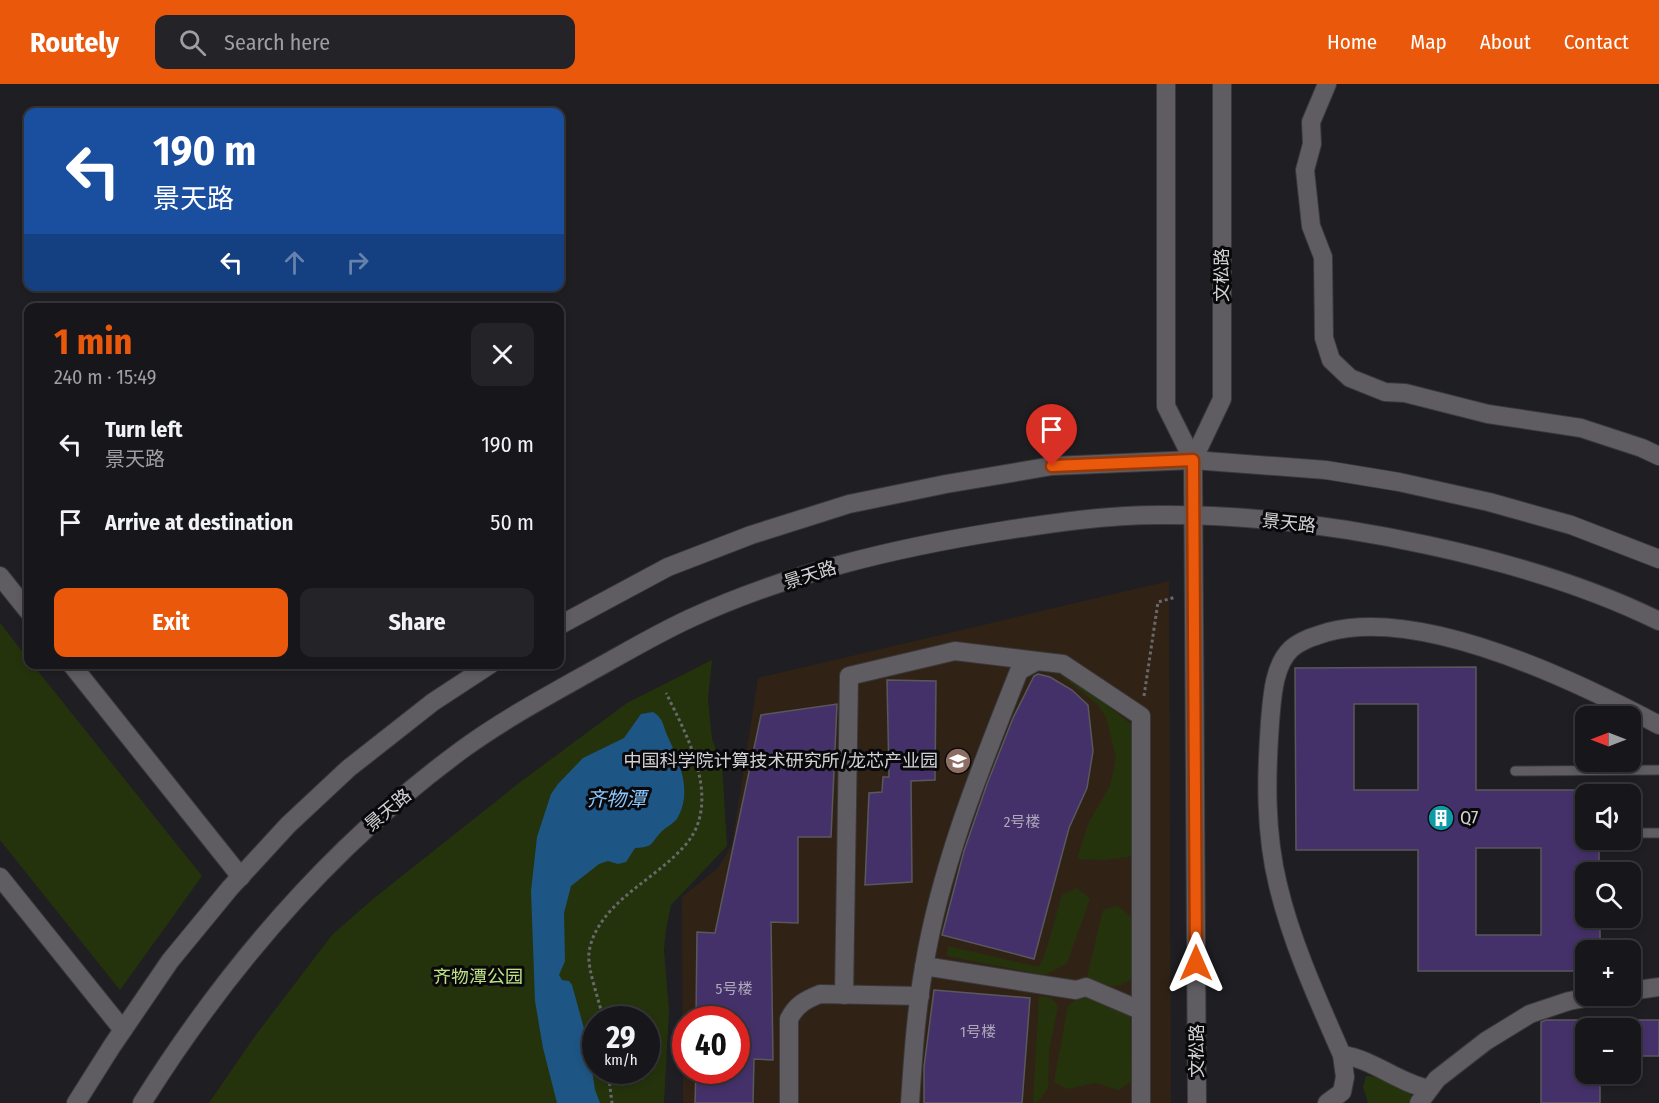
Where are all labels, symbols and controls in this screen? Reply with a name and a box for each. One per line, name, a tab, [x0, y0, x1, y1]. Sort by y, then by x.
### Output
search box	[155, 15, 575, 69]
text: Routely	[30, 26, 119, 59]
icon: search	[176, 26, 209, 59]
text: Search here	[224, 29, 330, 56]
text: Home	[1327, 29, 1377, 55]
text: Map	[1410, 29, 1447, 55]
text: About	[1480, 29, 1531, 55]
text: Contact	[1564, 29, 1629, 55]
text: 190 m	[153, 126, 256, 176]
icon: left	[54, 132, 132, 210]
text: 景天路	[153, 183, 234, 215]
icon: left	[215, 246, 248, 279]
icon: ahead	[278, 246, 311, 279]
icon: right	[341, 246, 374, 279]
street label: 文松路	[1211, 248, 1233, 302]
text: 1 min	[54, 320, 132, 364]
button: close	[471, 323, 534, 386]
text: 240 m · 15:49	[54, 365, 156, 389]
pin	[1026, 404, 1077, 466]
icon: arrive	[1035, 413, 1068, 446]
text: Turn left	[105, 416, 183, 443]
icon: left	[54, 428, 87, 461]
text: 190 m	[481, 431, 534, 458]
text: 景天路	[105, 447, 165, 471]
icon: arrive	[54, 506, 87, 539]
text: Arrive at destination	[105, 509, 293, 536]
text: 50 m	[490, 509, 534, 536]
street label: 景天路	[1261, 509, 1317, 537]
street label: 景天路	[781, 556, 839, 594]
button: Exit	[54, 588, 288, 657]
button: Share	[300, 588, 534, 657]
north arrow	[1575, 706, 1641, 772]
map controls	[1575, 706, 1641, 1084]
school or university icon: 中国科学院计算技术研究所/龙芯产业园	[943, 746, 973, 776]
place label: 中国科学院计算技术研究所/龙芯产业园	[624, 750, 938, 772]
street label: 景天路	[360, 784, 416, 836]
button: sound	[1575, 784, 1641, 850]
water label: 齐物潭	[586, 787, 650, 811]
building icon: Q7	[1426, 803, 1456, 833]
place label: Q7	[1460, 807, 1478, 829]
house number: 2号楼	[1004, 813, 1040, 831]
button: search	[1575, 862, 1641, 928]
position arrow	[1164, 931, 1228, 995]
button: +	[1575, 940, 1641, 1006]
park label: 齐物潭公园	[433, 966, 523, 988]
house number: 5号楼	[716, 980, 752, 998]
speed limit sign: 40	[672, 1006, 750, 1084]
button: −	[1575, 1018, 1641, 1084]
text: 29	[606, 1020, 636, 1056]
house number: 1号楼	[960, 1023, 996, 1041]
street label: 文松路	[1186, 1024, 1208, 1078]
text: km/h	[604, 1051, 638, 1069]

